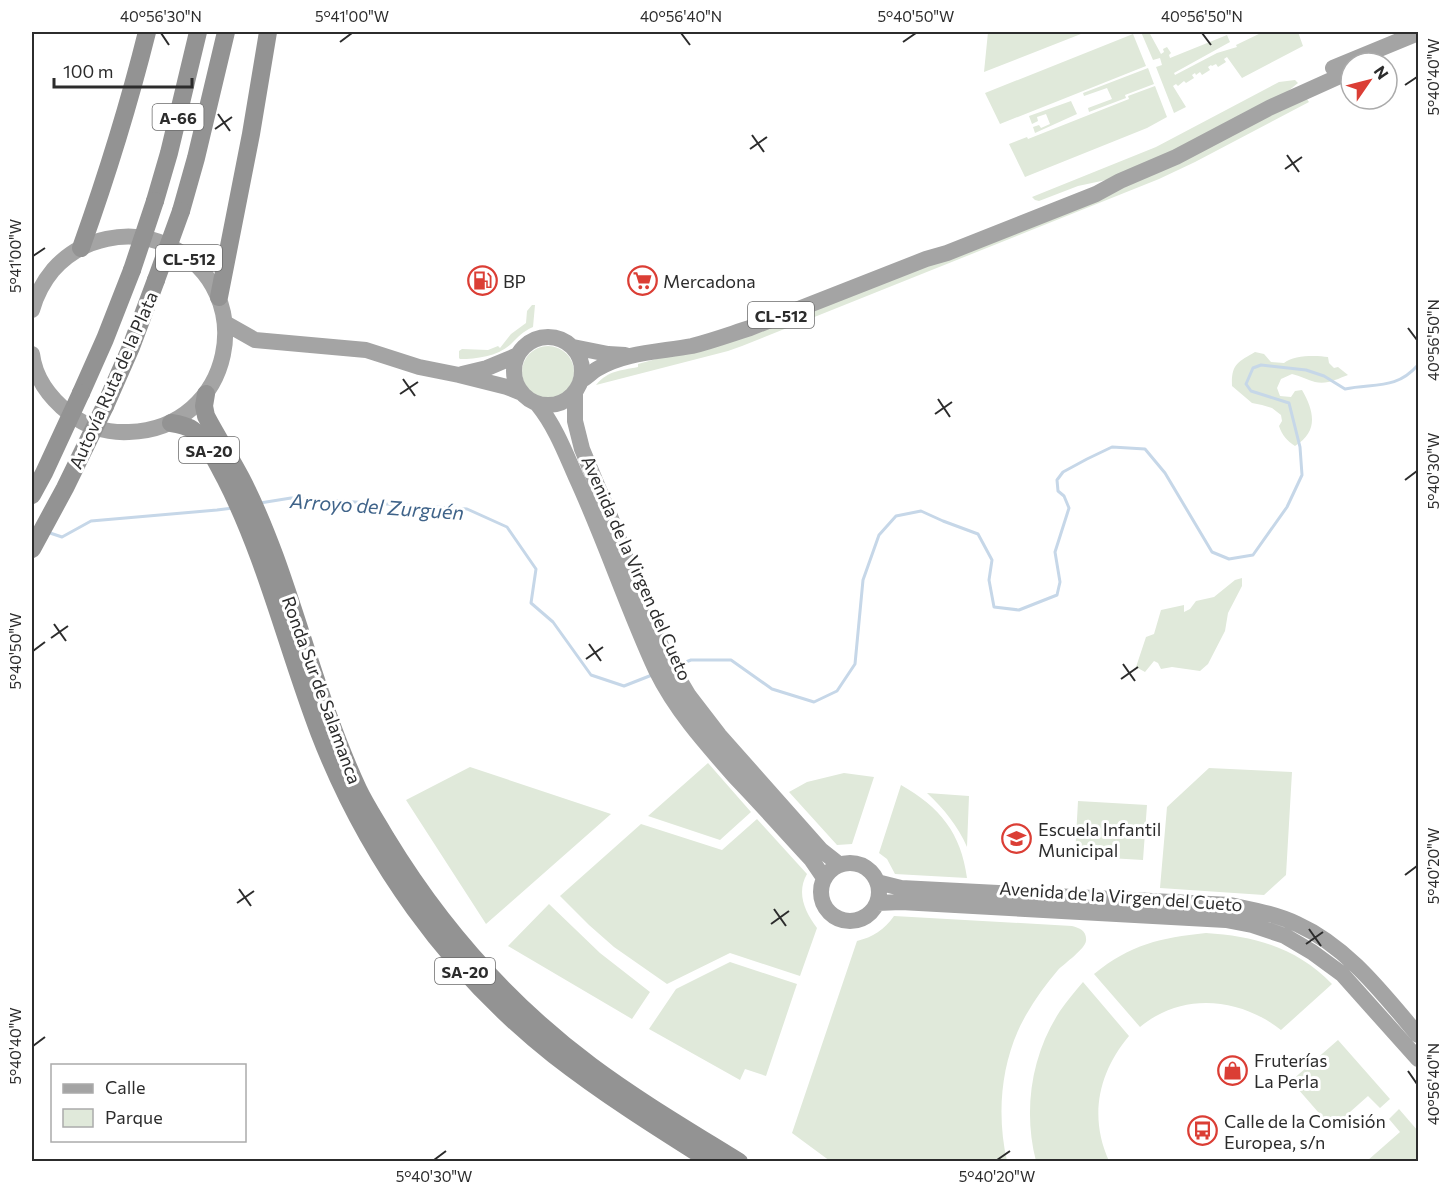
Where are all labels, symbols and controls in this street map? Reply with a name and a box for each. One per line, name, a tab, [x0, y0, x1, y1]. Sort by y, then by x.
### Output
text: 40°56'30"N	[120, 7, 202, 25]
text: 5°41'00"W	[315, 7, 389, 25]
text: 40°56'40"N	[640, 7, 722, 25]
text: 5°40'50"W	[878, 7, 954, 25]
text: 40°56'50"N	[1161, 7, 1243, 25]
text: 5°40'40"W	[1424, 38, 1442, 116]
scale bar	[54, 51, 192, 89]
north arrow	[1339, 51, 1399, 111]
text: 100 m	[63, 60, 113, 82]
text: N	[1370, 62, 1393, 82]
road number: A-66	[152, 104, 204, 130]
text: 5°41'00"W	[6, 219, 24, 293]
road number: CL-512	[156, 245, 222, 271]
fuel station icon: BP	[466, 265, 498, 297]
supermarket icon: Mercadona	[626, 265, 658, 297]
place label: BP	[503, 270, 526, 292]
place label: Mercadona	[663, 270, 756, 292]
street label: Autovía Ruta de la Plata	[64, 288, 162, 472]
text: 40°56'50"N	[1424, 299, 1442, 381]
road number: CL-512	[748, 302, 814, 328]
text: 5°40'30"W	[1424, 433, 1442, 509]
road number: SA-20	[179, 437, 239, 463]
street label: Avenida de la Virgen del Cueto	[577, 452, 697, 684]
water label: Arroyo del Zurguén	[288, 488, 465, 524]
street label: Ronda Sur de Salamanca	[278, 593, 366, 787]
text: 5°40'50"W	[6, 613, 24, 689]
place label: Escuela Infantil Municipal	[1038, 818, 1161, 861]
school or university icon: Escuela Infantil Municipal	[1001, 823, 1033, 855]
text: 5°40'20"W	[1424, 828, 1442, 904]
street label: Avenida de la Virgen del Cueto	[999, 877, 1243, 915]
road number: SA-20	[435, 958, 495, 984]
text: 5°40'40"W	[6, 1007, 24, 1085]
text: 40°56'40"N	[1424, 1043, 1442, 1125]
place label: Fruterías La Perla	[1254, 1049, 1327, 1092]
shop icon: Fruterías La Perla	[1217, 1054, 1249, 1086]
legend	[51, 1064, 246, 1142]
text: Calle	[105, 1076, 145, 1098]
text: Parque	[105, 1106, 163, 1128]
place label: Calle de la Comisión Europea, s/n	[1224, 1110, 1386, 1153]
bus stop icon: Calle de la Comisión Europea, s/n	[1187, 1115, 1219, 1147]
text: 5°40'30"W	[396, 1167, 472, 1185]
text: 5°40'20"W	[959, 1167, 1035, 1185]

